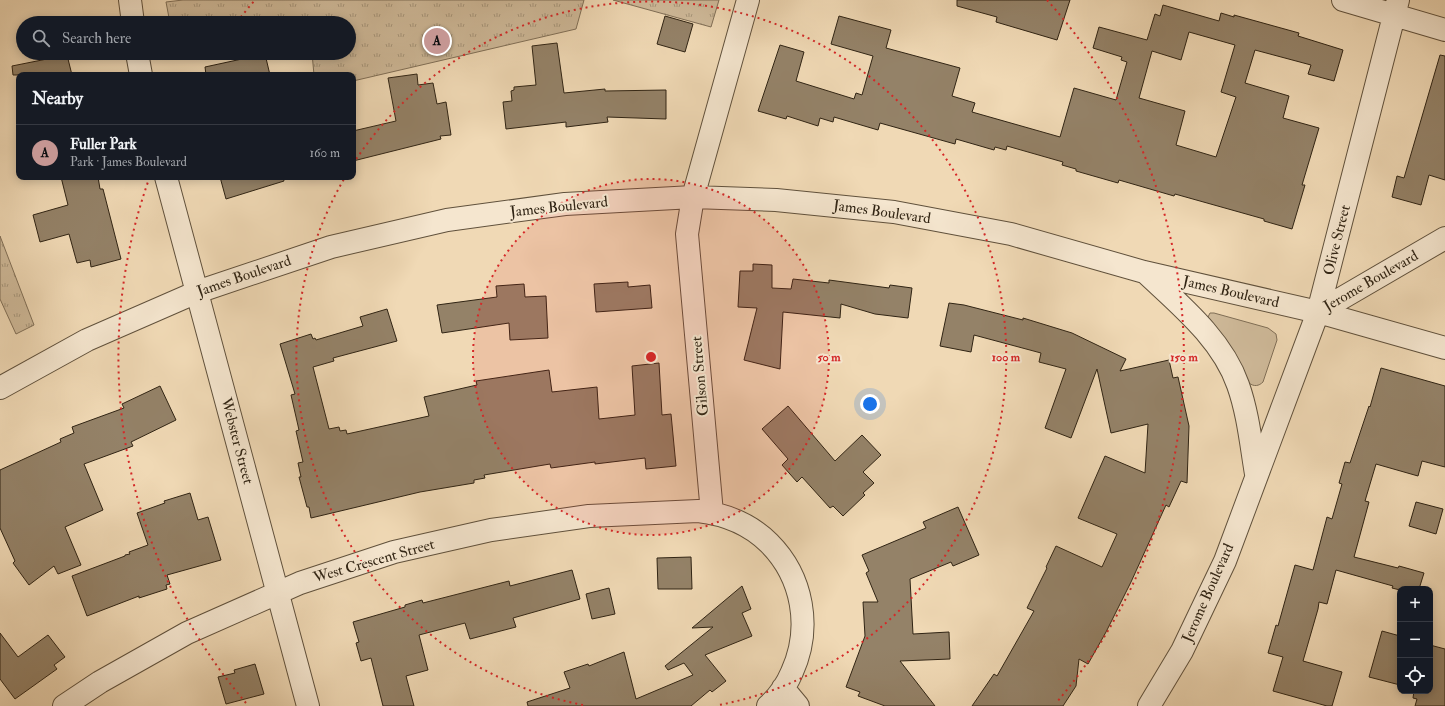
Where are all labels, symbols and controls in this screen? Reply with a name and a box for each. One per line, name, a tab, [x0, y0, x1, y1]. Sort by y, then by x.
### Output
search box	[16, 16, 356, 60]
pin: A	[424, 26, 450, 56]
icon: search	[30, 27, 52, 49]
text: Search here	[62, 29, 131, 48]
text: Nearby	[32, 88, 83, 109]
text: Fuller Park	[70, 135, 137, 154]
text: A	[41, 145, 49, 161]
text: 160 m	[309, 145, 340, 161]
text: Park · James Boulevard	[70, 154, 187, 170]
street label: James Boulevard	[508, 192, 610, 223]
street label: James Boulevard	[831, 196, 933, 229]
street label: Olive Street	[1319, 203, 1355, 277]
street label: Jerome Boulevard	[1319, 246, 1423, 317]
street label: James Boulevard	[193, 251, 295, 302]
street label: James Boulevard	[1180, 271, 1282, 313]
street label: Gilson Street	[687, 335, 713, 417]
centre of rings	[644, 350, 658, 364]
text: 50 m	[817, 350, 841, 365]
text: 100 m	[992, 350, 1021, 365]
text: 150 m	[1170, 350, 1198, 365]
your location	[860, 394, 880, 414]
street label: Webster Street	[216, 395, 258, 486]
street label: West Crescent Street	[310, 535, 437, 588]
street label: Jerome Boulevard	[1177, 540, 1239, 647]
map controls	[1397, 586, 1433, 694]
button: +	[1397, 586, 1433, 622]
button: −	[1397, 622, 1433, 658]
button: locate	[1397, 658, 1433, 694]

